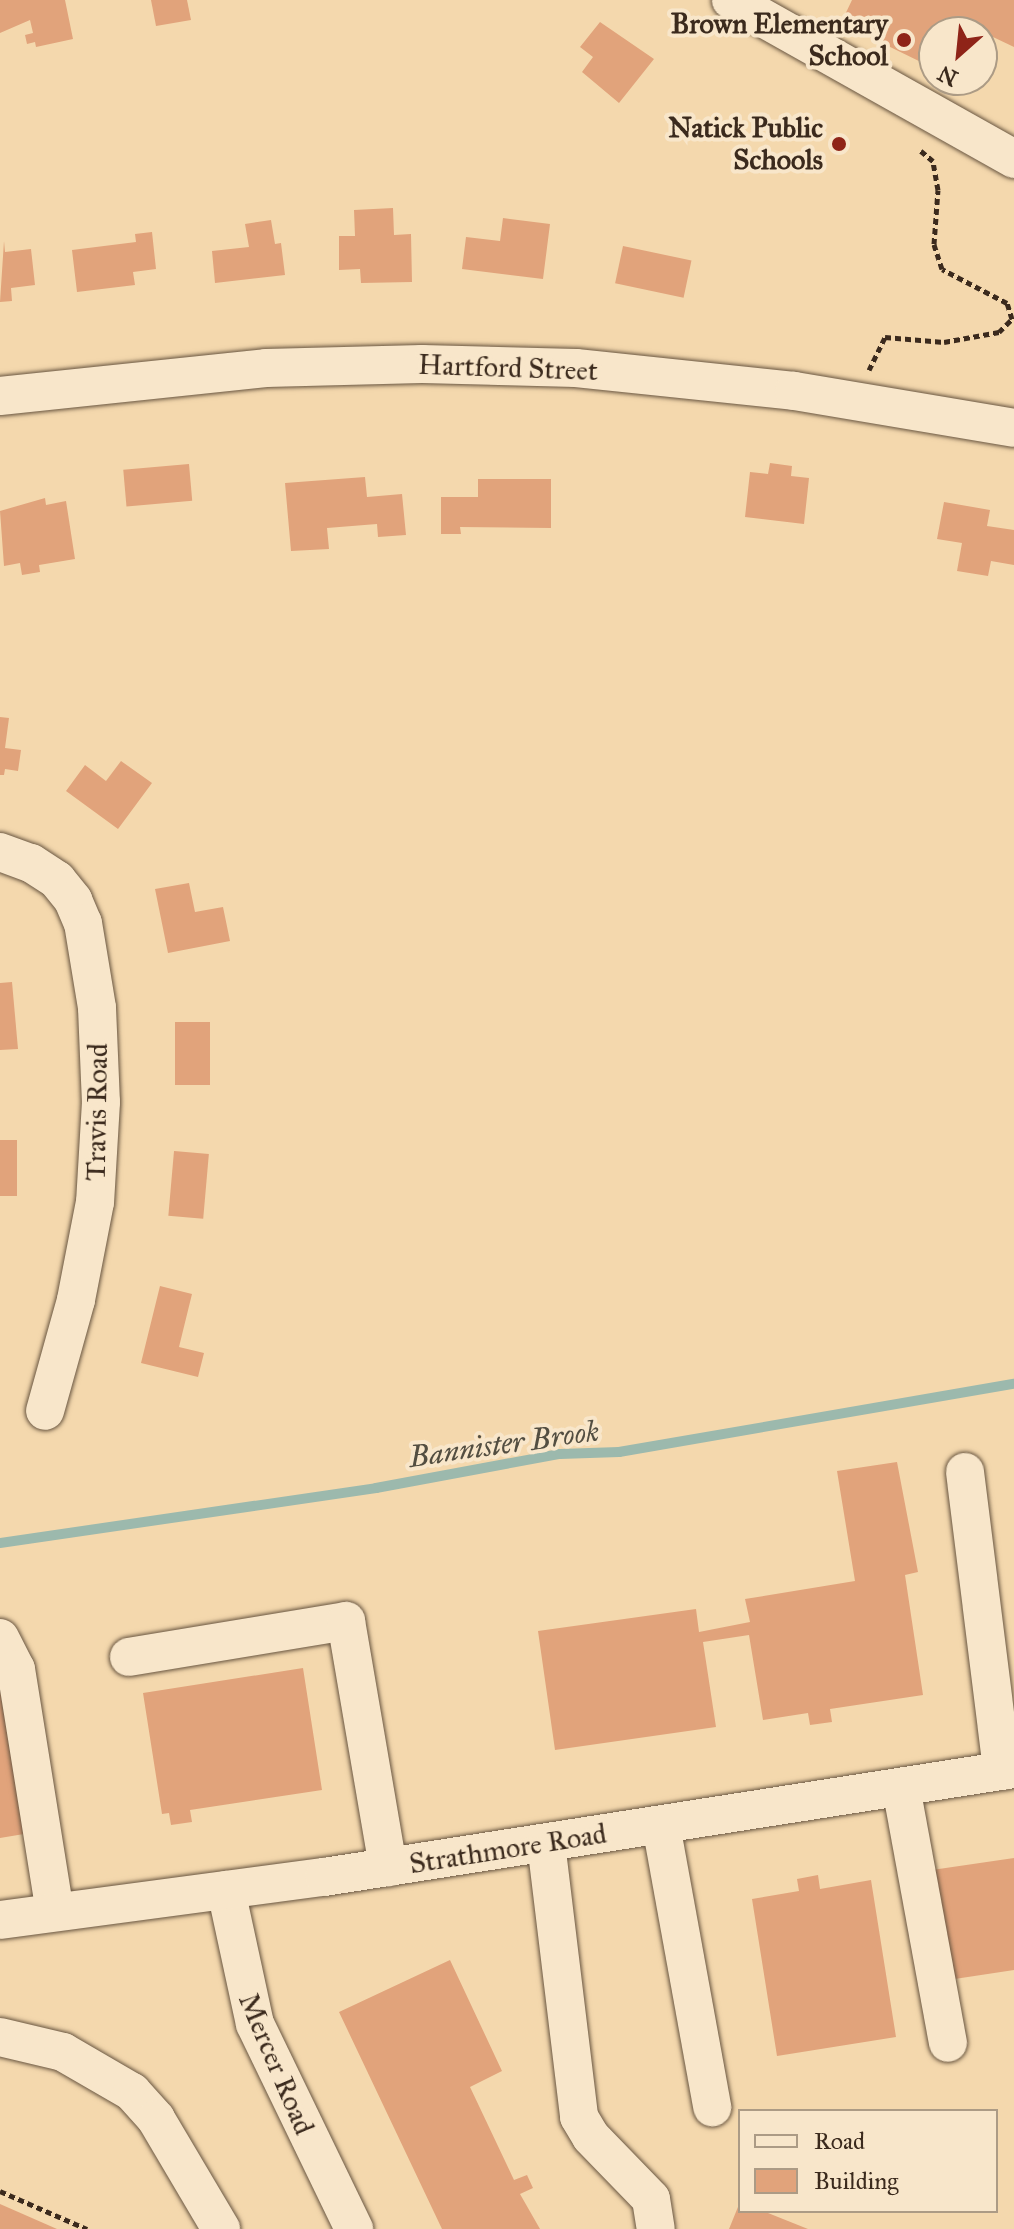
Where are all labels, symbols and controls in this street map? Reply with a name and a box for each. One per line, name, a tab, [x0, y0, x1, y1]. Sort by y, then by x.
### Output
place label: Brown Elementary School	[671, 7, 888, 73]
north arrow	[918, 16, 998, 96]
marker: Brown Elementary School	[895, 31, 913, 49]
text: N	[933, 60, 962, 92]
place label: Natick Public Schools	[668, 111, 823, 177]
marker: Natick Public Schools	[830, 135, 848, 153]
street label: Hartford Street	[418, 348, 598, 388]
street label: Travis Road	[79, 1043, 115, 1181]
water label: Bannister Brook	[407, 1413, 601, 1475]
street label: Strathmore Road	[407, 1817, 609, 1881]
street label: Mercer Road	[231, 1988, 321, 2140]
legend	[738, 2109, 998, 2213]
text: Road	[814, 2126, 865, 2156]
text: Building	[814, 2166, 899, 2196]

